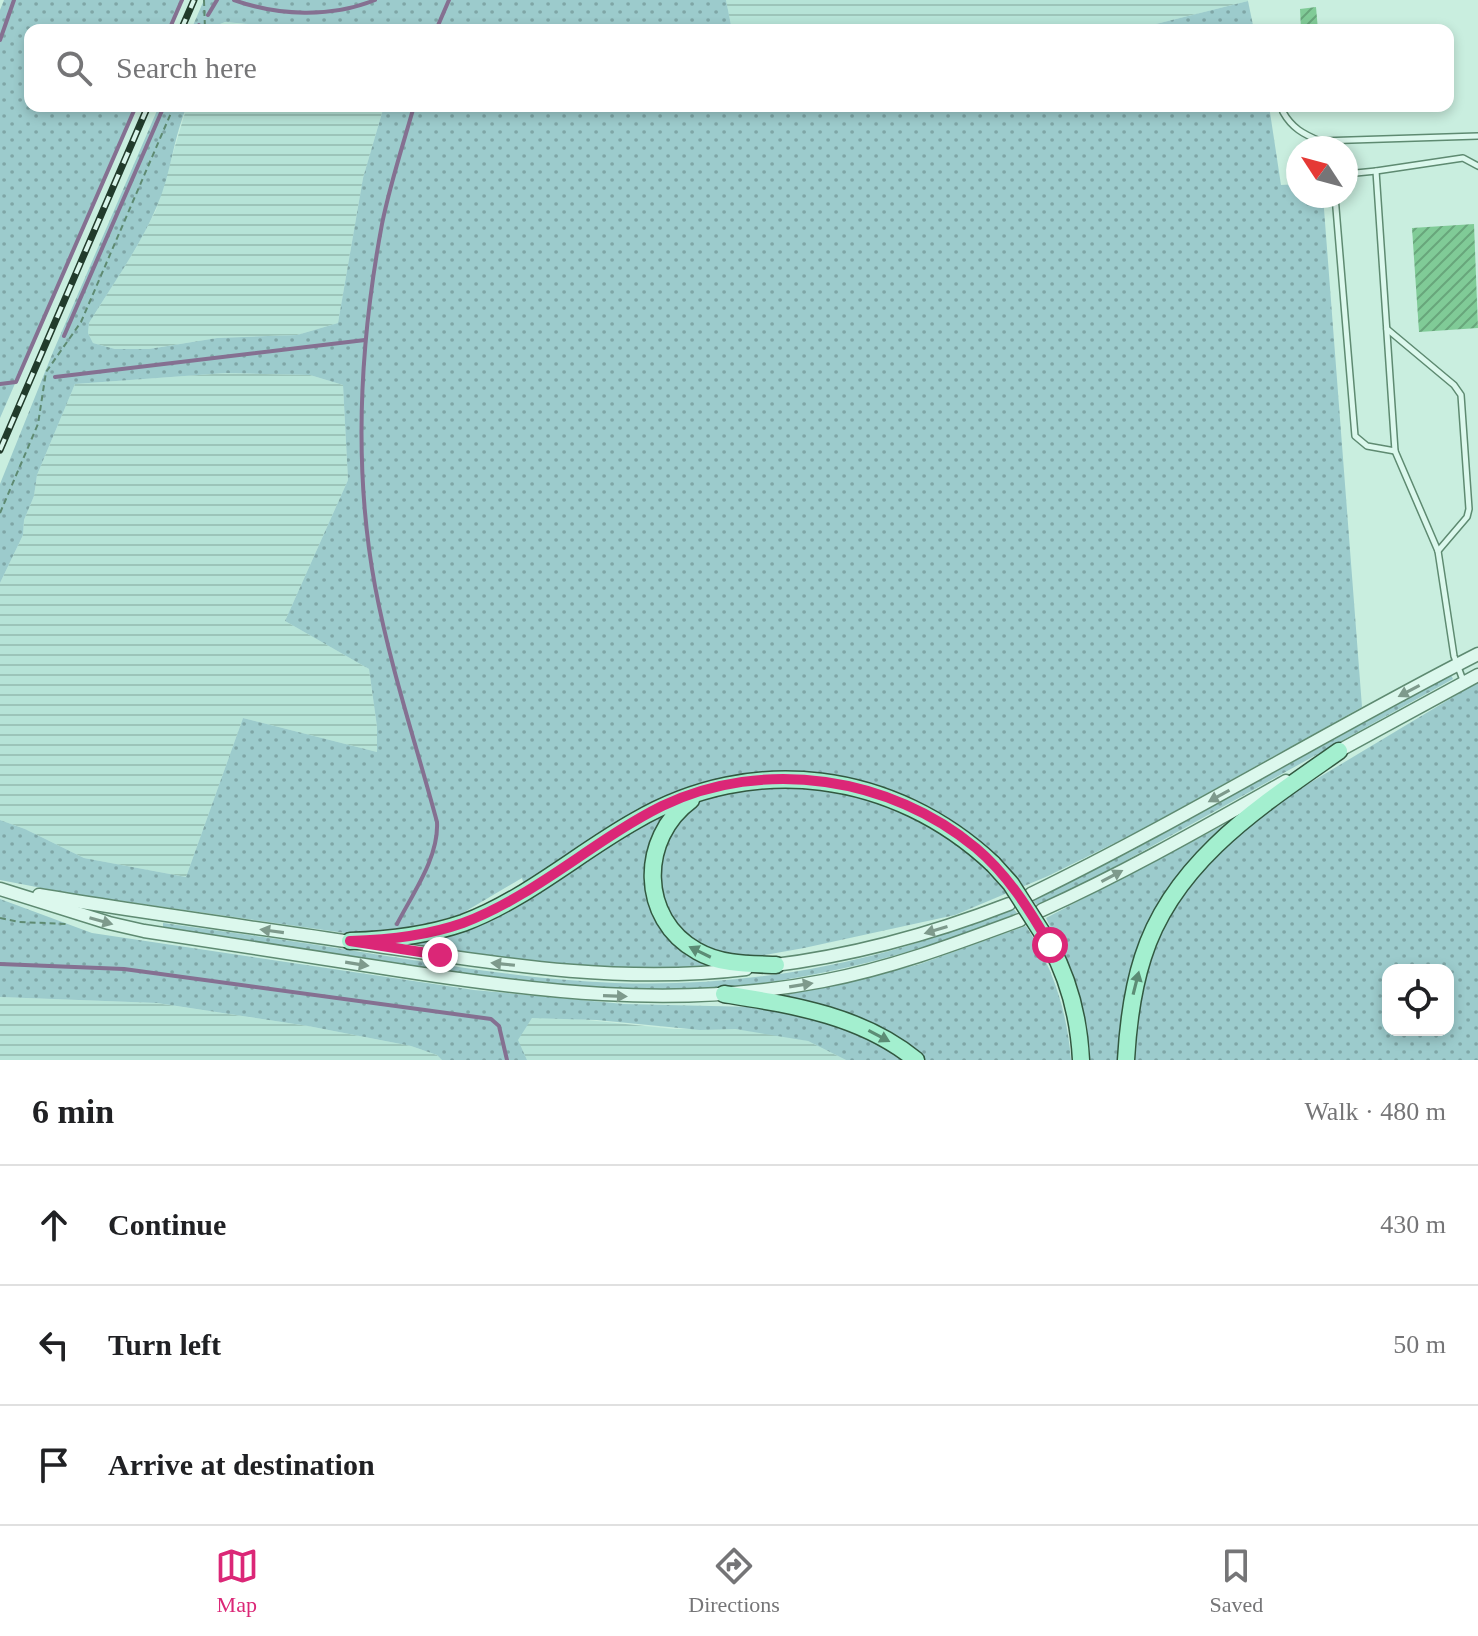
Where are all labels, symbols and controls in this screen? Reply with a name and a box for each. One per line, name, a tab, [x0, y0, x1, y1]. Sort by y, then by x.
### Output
search box	[24, 24, 1454, 112]
icon: search	[52, 46, 96, 90]
text: Search here	[116, 51, 257, 84]
north arrow	[1286, 136, 1358, 208]
one-way arrow	[1398, 683, 1420, 697]
one-way arrow	[1208, 790, 1231, 803]
one-way arrow	[1101, 870, 1124, 883]
one-way arrow	[89, 915, 114, 927]
one-way arrow	[260, 924, 285, 937]
one-way arrow	[923, 924, 947, 937]
route start	[1032, 927, 1068, 963]
route end	[422, 937, 458, 973]
one-way arrow	[689, 945, 712, 959]
one-way arrow	[490, 957, 515, 970]
one-way arrow	[345, 958, 370, 971]
map controls	[1382, 964, 1454, 1036]
button: locate	[1382, 964, 1454, 1036]
one-way arrow	[1130, 970, 1143, 995]
one-way arrow	[789, 978, 814, 991]
one-way arrow	[603, 989, 628, 1002]
one-way arrow	[868, 1030, 891, 1043]
text: 6 min	[32, 1093, 114, 1130]
text: Walk · 480 m	[1304, 1097, 1446, 1126]
icon: ahead	[32, 1203, 76, 1247]
text: Continue	[108, 1208, 226, 1241]
text: 430 m	[1380, 1210, 1446, 1239]
icon: left	[32, 1323, 76, 1367]
text: Turn left	[108, 1328, 221, 1361]
text: 50 m	[1393, 1330, 1446, 1359]
icon: arrive	[32, 1443, 76, 1487]
text: Arrive at destination	[108, 1448, 375, 1481]
tab: Map	[215, 1544, 259, 1618]
tab: Directions	[688, 1544, 780, 1618]
tab: Saved	[1209, 1544, 1263, 1618]

